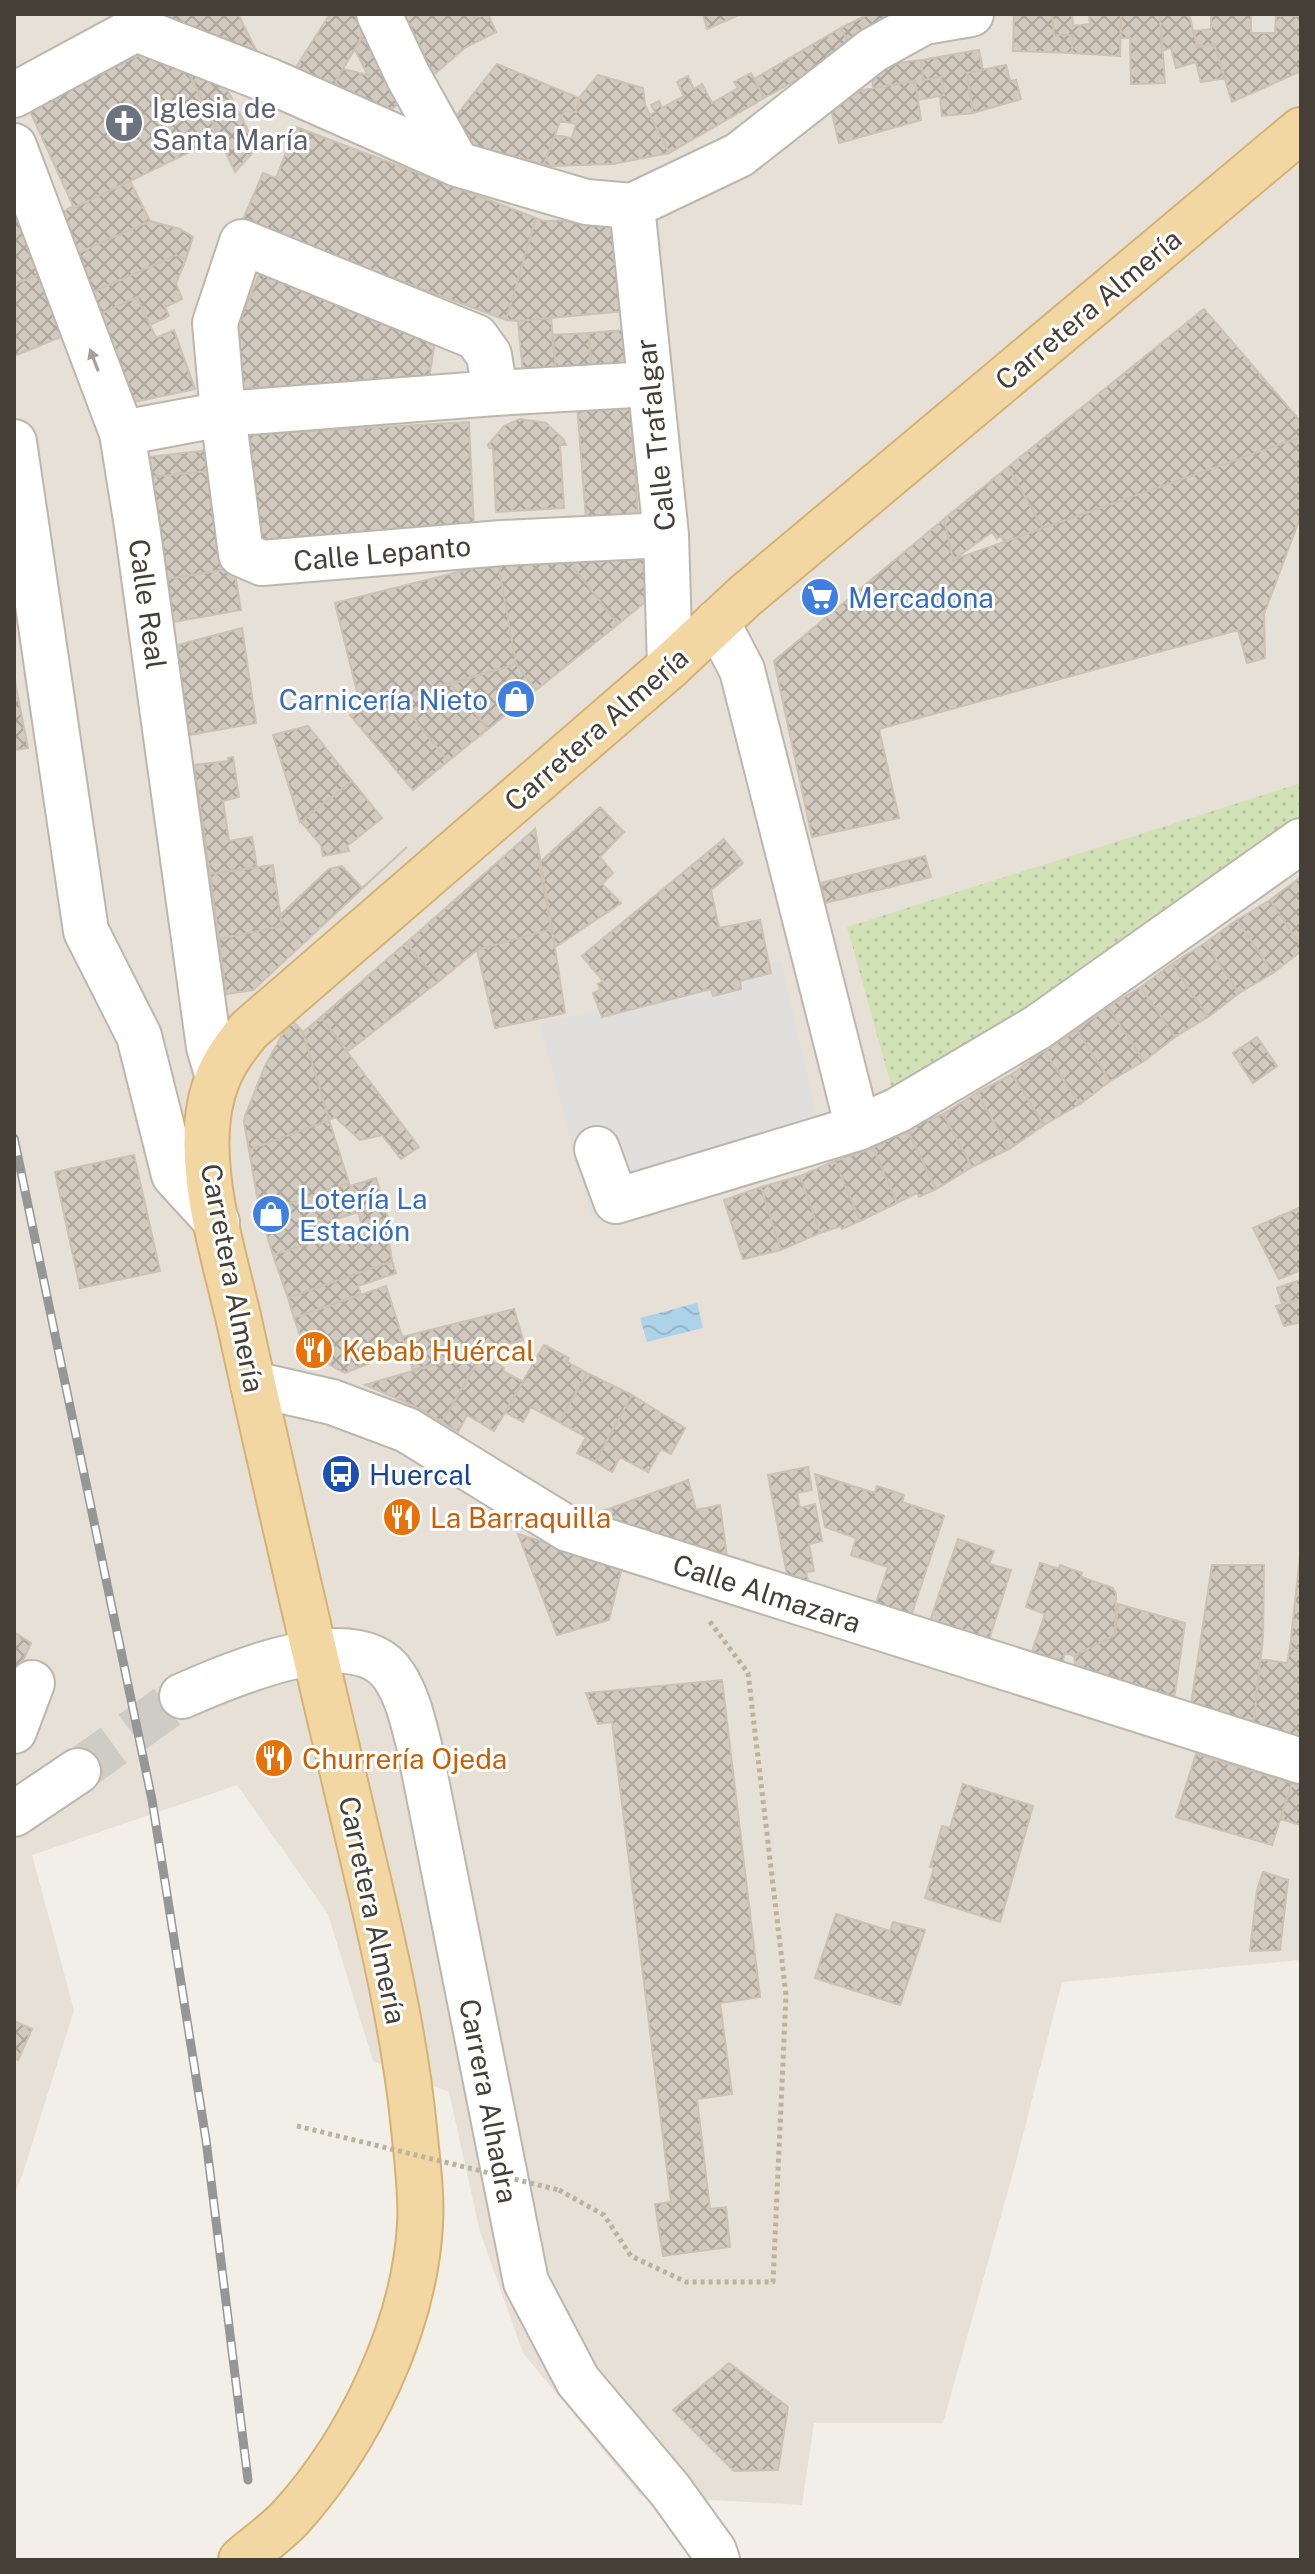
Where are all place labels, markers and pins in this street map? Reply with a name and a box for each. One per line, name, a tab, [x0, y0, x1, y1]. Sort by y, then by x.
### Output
place label: Iglesia de Santa María	[152, 91, 308, 156]
church icon: Iglesia de Santa María	[103, 102, 145, 144]
supermarket icon: Mercadona	[799, 576, 841, 618]
place label: Mercadona	[848, 581, 994, 614]
shop icon: Carnicería Nieto	[495, 678, 537, 720]
place label: Carnicería Nieto	[279, 683, 488, 716]
place label: Lotería La Estación	[299, 1182, 427, 1247]
shop icon: Lotería La Estación	[250, 1193, 292, 1235]
restaurant icon: Kebab Huércal	[293, 1329, 335, 1371]
place label: Kebab Huércal	[342, 1334, 535, 1367]
bus stop icon: Huercal	[320, 1453, 362, 1495]
place label: Huercal	[369, 1458, 472, 1491]
restaurant icon: La Barraquilla	[381, 1496, 423, 1538]
place label: La Barraquilla	[430, 1501, 611, 1534]
restaurant icon: Churrería Ojeda	[253, 1737, 295, 1779]
place label: Churrería Ojeda	[302, 1742, 507, 1775]

